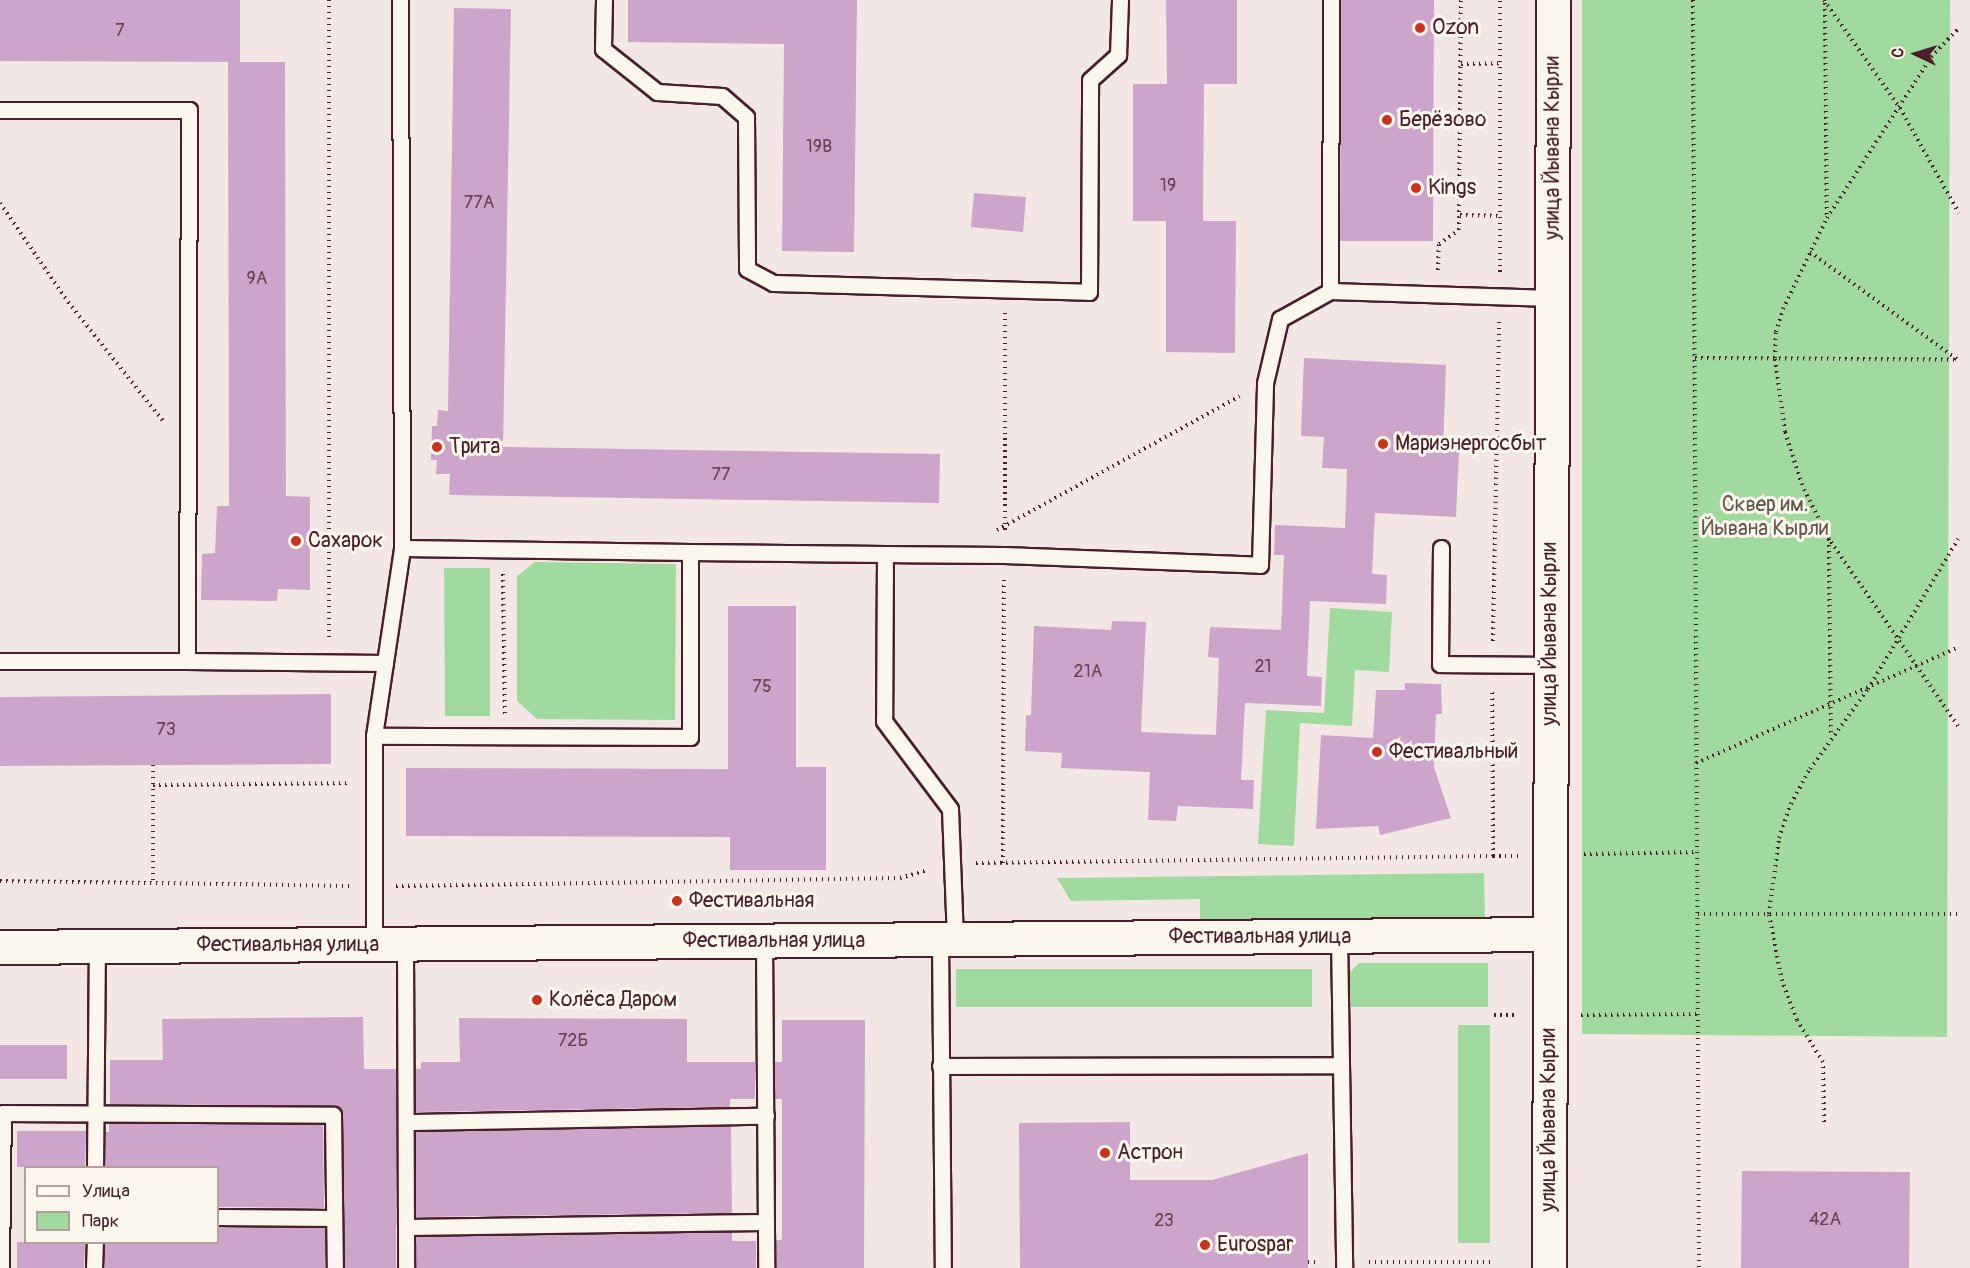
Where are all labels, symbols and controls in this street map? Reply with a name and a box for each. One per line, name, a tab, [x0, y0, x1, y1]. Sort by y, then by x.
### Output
place label: Ozon	[1432, 15, 1479, 41]
house number: 7	[115, 20, 125, 42]
marker: Ozon	[1413, 21, 1427, 35]
north arrow	[1886, 24, 1946, 84]
text: С	[1888, 47, 1908, 58]
street label: улица Йывана Кырли	[1540, 56, 1566, 240]
place label: Берёзово	[1399, 107, 1486, 133]
marker: Берёзово	[1380, 113, 1394, 127]
house number: 19В	[806, 136, 832, 158]
house number: 19	[1160, 175, 1176, 197]
place label: Kings	[1428, 175, 1476, 201]
marker: Kings	[1409, 181, 1423, 195]
house number: 77А	[464, 192, 494, 214]
house number: 9А	[247, 268, 267, 290]
place label: Мариэнергосбыт	[1395, 431, 1546, 457]
place label: Трита	[449, 434, 500, 460]
marker: Мариэнергосбыт	[1376, 437, 1390, 451]
marker: Трита	[430, 440, 444, 454]
house number: 77	[711, 464, 731, 486]
park label: Сквер им. Йывана Кырли	[1702, 492, 1828, 542]
place label: Сахарок	[308, 528, 383, 554]
marker: Сахарок	[289, 534, 303, 548]
street label: улица Йывана Кырли	[1537, 542, 1563, 726]
house number: 21	[1254, 656, 1272, 678]
house number: 21А	[1074, 661, 1102, 683]
house number: 75	[752, 676, 772, 698]
house number: 73	[156, 719, 176, 741]
place label: Фестивальный	[1389, 739, 1518, 765]
marker: Фестивальный	[1370, 745, 1384, 759]
place label: Фестивальная	[689, 888, 814, 914]
marker: Фестивальная	[670, 894, 684, 908]
street label: Фестивальная улица	[1169, 924, 1351, 950]
street label: Фестивальная улица	[683, 928, 865, 954]
street label: Фестивальная улица	[197, 932, 379, 958]
place label: Колёса Даром	[549, 987, 677, 1013]
marker: Колёса Даром	[530, 993, 544, 1007]
street label: улица Йывана Кырли	[1536, 1028, 1562, 1212]
house number: 72Б	[558, 1030, 588, 1052]
place label: Астрон	[1117, 1140, 1183, 1166]
marker: Астрон	[1098, 1146, 1112, 1160]
legend	[24, 1166, 219, 1244]
text: Улица	[82, 1180, 130, 1203]
house number: 42А	[1809, 1209, 1841, 1231]
text: Парк	[82, 1210, 119, 1233]
house number: 23	[1154, 1210, 1174, 1232]
place label: Eurospar	[1217, 1232, 1293, 1258]
marker: Eurospar	[1198, 1238, 1212, 1252]

